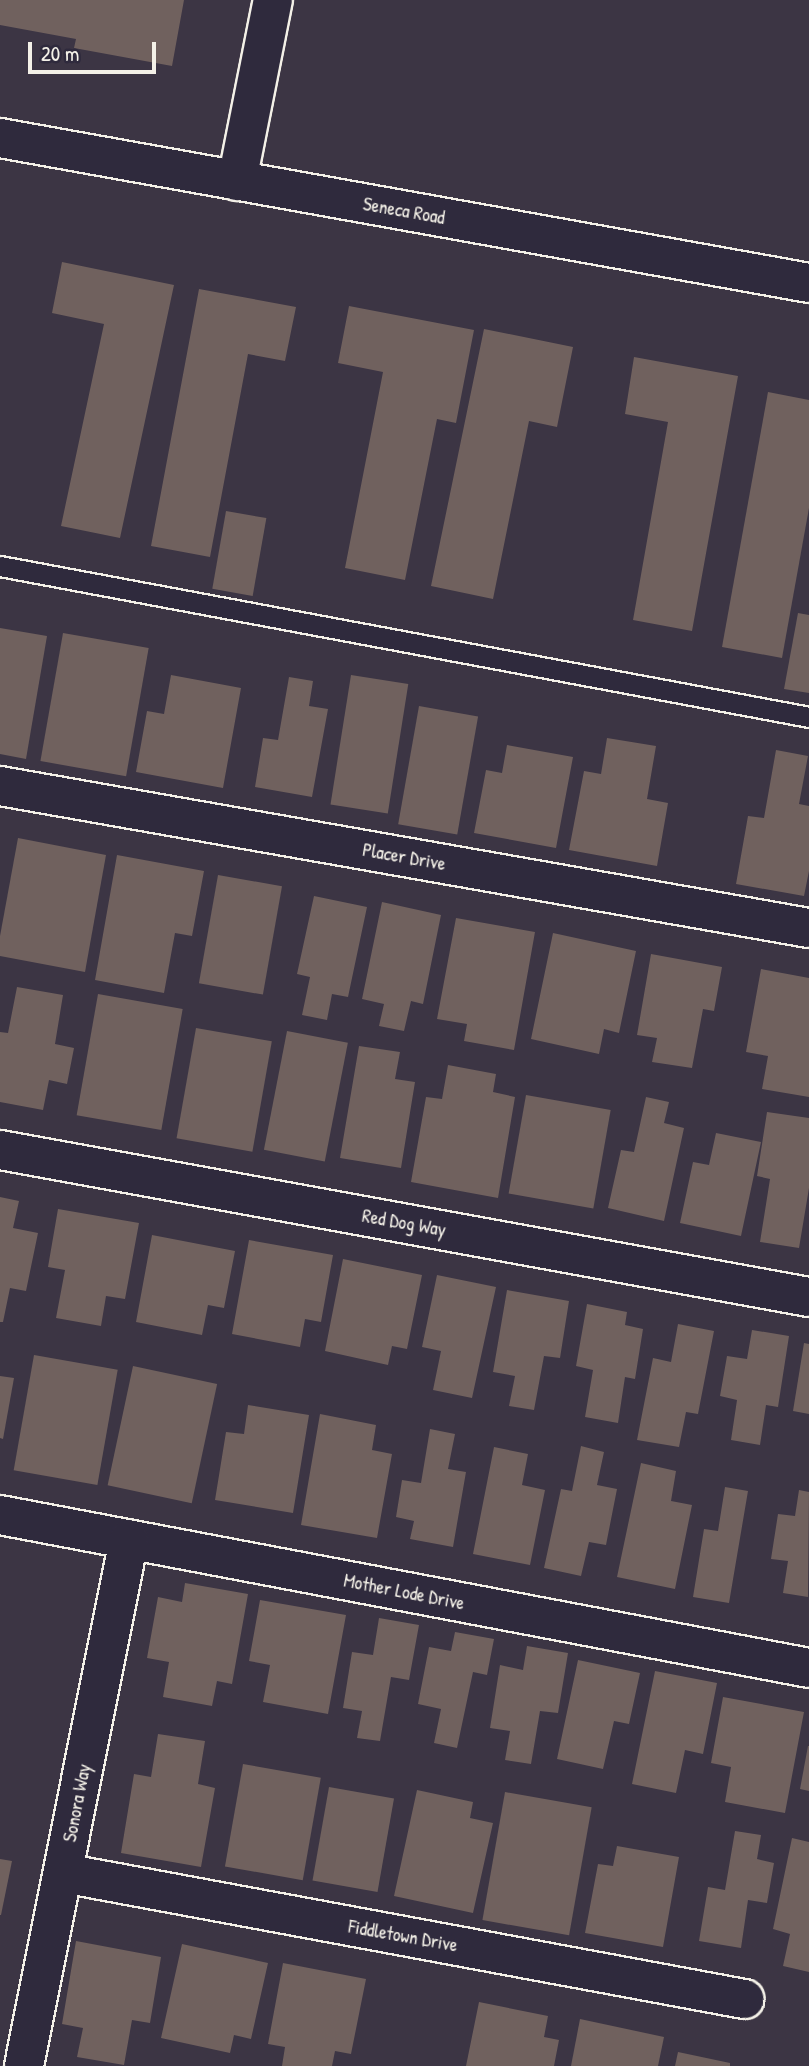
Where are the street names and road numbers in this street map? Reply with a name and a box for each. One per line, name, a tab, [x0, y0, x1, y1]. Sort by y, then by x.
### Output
street label: Seneca Road	[361, 193, 447, 229]
street label: Placer Drive	[361, 838, 447, 876]
street label: Red Dog Way	[360, 1204, 448, 1242]
street label: Mother Lode Drive	[342, 1569, 466, 1615]
street label: Sonora Way	[58, 1762, 96, 1844]
street label: Fiddletown Drive	[347, 1915, 459, 1957]

